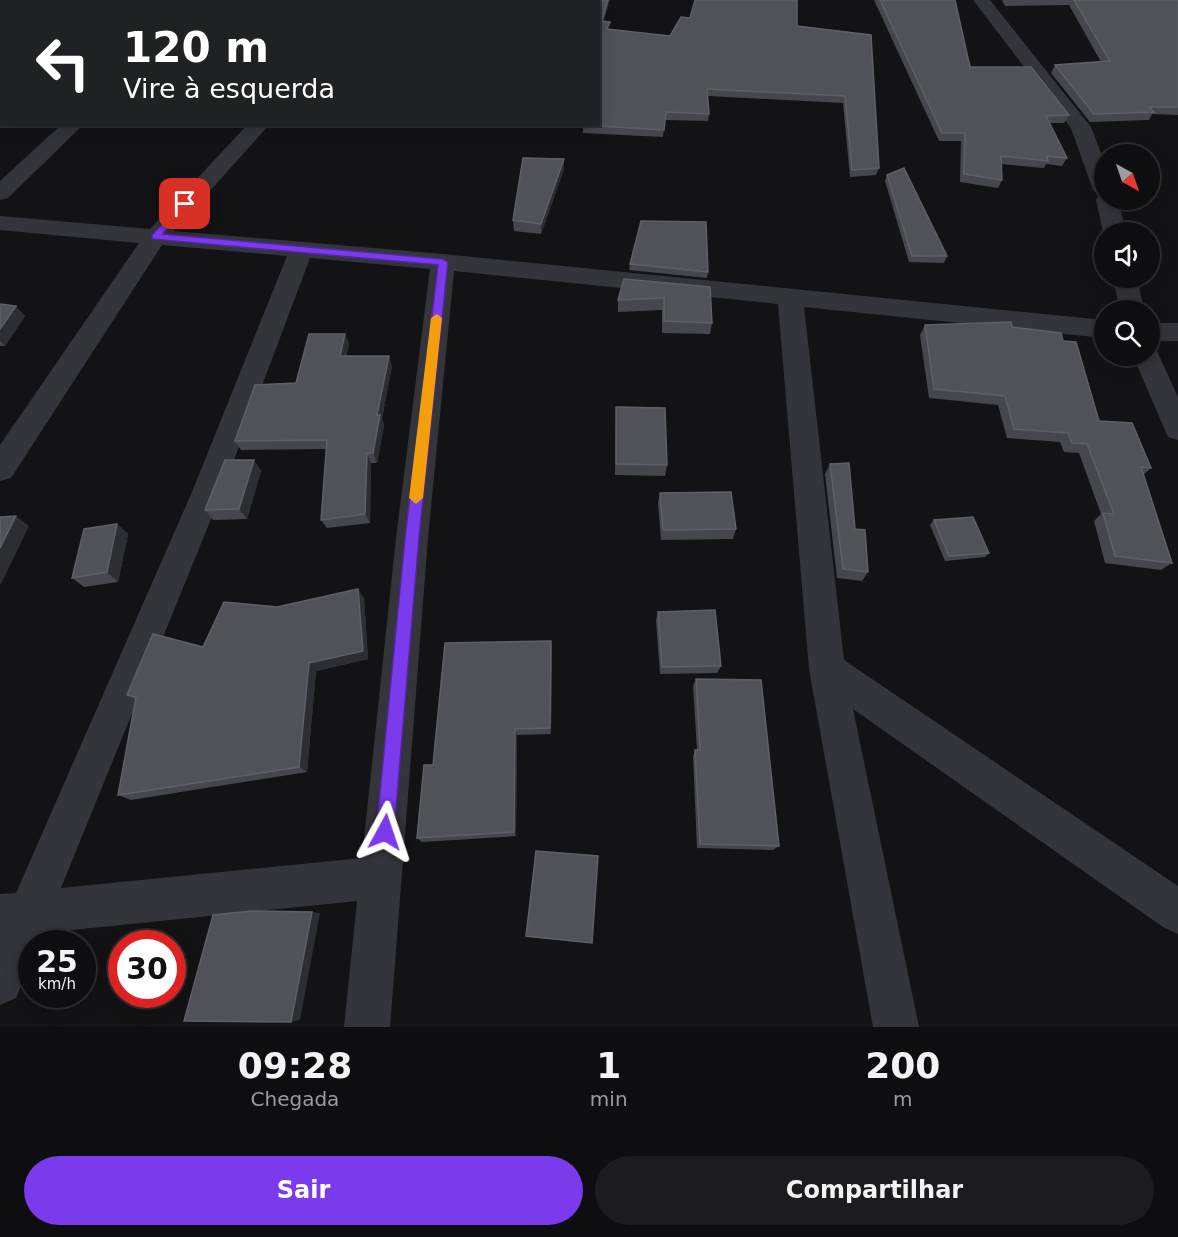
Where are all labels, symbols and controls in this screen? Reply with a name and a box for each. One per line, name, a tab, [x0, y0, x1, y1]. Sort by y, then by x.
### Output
text: 120 m	[123, 23, 269, 72]
icon: left	[24, 24, 102, 102]
text: Vire à esquerda	[123, 73, 335, 104]
north arrow	[1094, 144, 1160, 210]
map controls	[1094, 144, 1160, 366]
pin	[159, 178, 210, 229]
icon: arrive	[168, 187, 201, 220]
button: sound	[1094, 222, 1160, 288]
button: search	[1094, 300, 1160, 366]
position arrow	[353, 800, 417, 864]
speed limit sign: 30	[108, 930, 186, 1008]
text: 25	[36, 944, 78, 979]
text: km/h	[38, 975, 76, 993]
text: 09:28	[238, 1045, 352, 1086]
text: 1	[596, 1045, 621, 1086]
text: 200	[865, 1045, 940, 1086]
text: Chegada	[250, 1087, 339, 1111]
text: min	[590, 1087, 628, 1111]
text: m	[893, 1087, 913, 1111]
button: Sair	[24, 1156, 583, 1225]
button: Compartilhar	[595, 1156, 1154, 1225]

